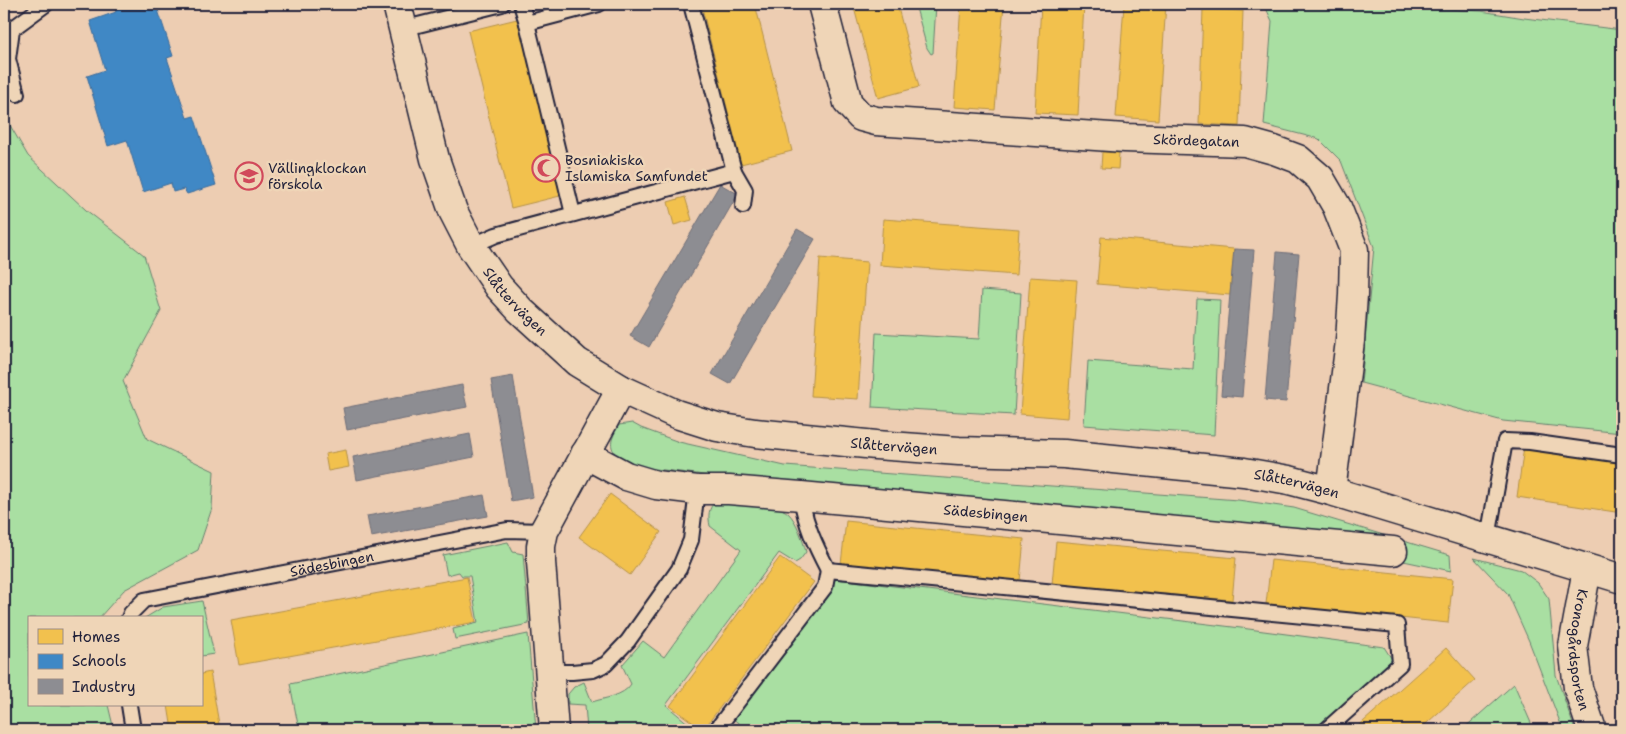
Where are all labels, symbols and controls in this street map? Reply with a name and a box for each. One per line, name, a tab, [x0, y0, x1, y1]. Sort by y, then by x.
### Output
street label: Skördegatan	[1153, 130, 1240, 151]
place label: Bosniakiska Islamiska Samfundet	[565, 151, 708, 185]
mosque icon: Bosniakiska Islamiska Samfundet	[531, 153, 561, 183]
place label: Vällingklockan förskola	[268, 159, 367, 193]
school or university icon: Vällingklockan förskola	[234, 161, 264, 191]
street label: Slåttervägen	[479, 264, 551, 340]
street label: Slåttervägen	[850, 434, 938, 458]
street label: Slåttervägen	[1253, 465, 1342, 502]
street label: Sädesbingen	[943, 500, 1029, 526]
street label: Sädesbingen	[288, 547, 376, 581]
street label: Kronogårdsporten	[1564, 588, 1594, 713]
legend	[28, 616, 202, 706]
text: Homes	[72, 627, 120, 647]
text: Schools	[72, 651, 127, 671]
text: Industry	[72, 677, 136, 697]

